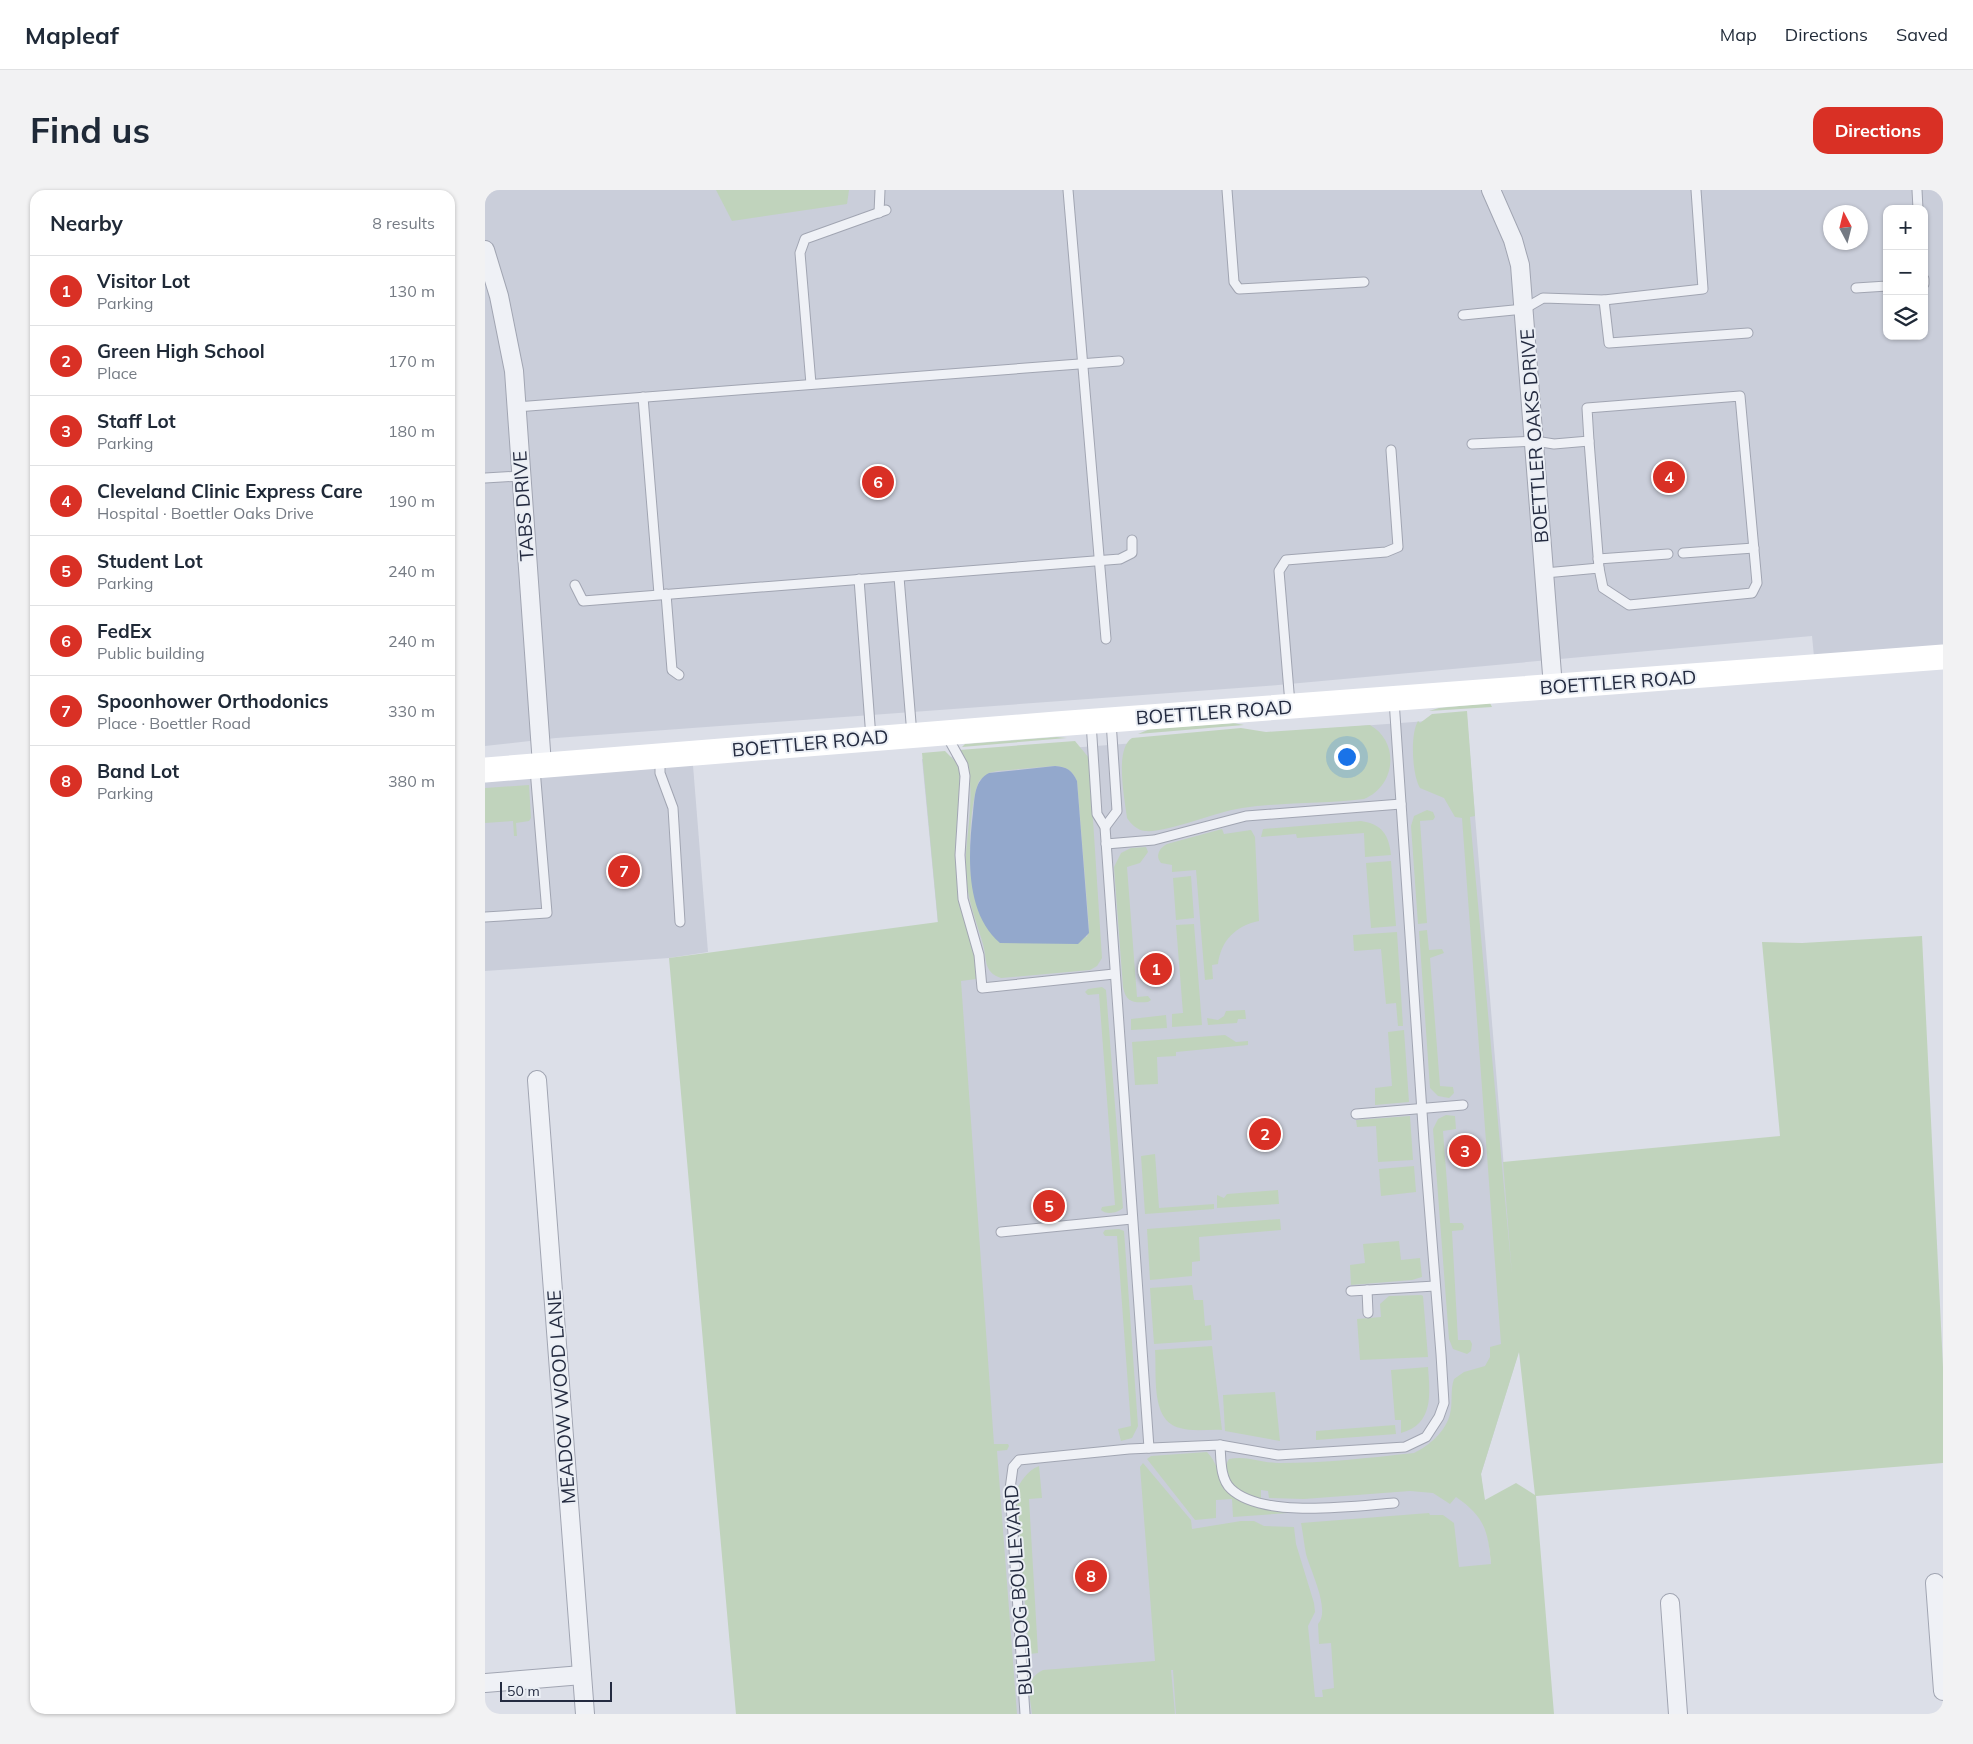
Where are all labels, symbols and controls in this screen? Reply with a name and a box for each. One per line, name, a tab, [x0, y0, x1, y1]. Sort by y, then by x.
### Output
text: Mapleaf	[25, 20, 119, 50]
text: Map	[1720, 23, 1757, 46]
text: Directions	[1785, 23, 1868, 46]
text: Saved	[1896, 23, 1948, 46]
button: Directions	[1813, 107, 1943, 154]
text: Find us	[30, 108, 150, 152]
north arrow	[1823, 205, 1868, 250]
map controls	[1883, 205, 1928, 340]
button: +	[1883, 205, 1928, 250]
text: Nearby	[50, 210, 123, 236]
text: 8 results	[372, 213, 435, 233]
button: −	[1883, 250, 1928, 295]
text: Visitor Lot	[97, 269, 190, 293]
text: 1	[61, 281, 71, 301]
text: 130 m	[388, 281, 435, 301]
text: Parking	[97, 293, 154, 313]
button: layers	[1883, 295, 1928, 340]
street label: BOETTLER OAKS DRIVE	[1515, 328, 1553, 544]
text: Green High School	[97, 339, 265, 363]
text: 2	[61, 351, 71, 371]
text: 170 m	[388, 351, 435, 371]
text: Place	[97, 363, 137, 383]
text: Staff Lot	[97, 409, 176, 433]
text: 3	[61, 421, 71, 441]
text: 180 m	[388, 421, 435, 441]
text: Parking	[97, 433, 154, 453]
street label: TABS DRIVE	[507, 450, 539, 562]
pin: 4	[1653, 458, 1685, 496]
pin: 6	[862, 463, 894, 501]
text: Cleveland Clinic Express Care	[97, 479, 363, 503]
text: 4	[61, 491, 71, 511]
text: 190 m	[388, 491, 435, 511]
text: Hospital · Boettler Oaks Drive	[97, 503, 314, 523]
text: Student Lot	[97, 549, 203, 573]
text: 5	[61, 561, 71, 581]
text: 240 m	[388, 561, 435, 581]
text: Parking	[97, 573, 154, 593]
text: FedEx	[97, 619, 151, 643]
text: 6	[61, 631, 71, 651]
text: 240 m	[388, 631, 435, 651]
text: Public building	[97, 643, 205, 663]
street label: BOETTLER ROAD	[1539, 665, 1697, 699]
text: Spoonhower Orthodonics	[97, 689, 329, 713]
street label: BOETTLER ROAD	[1135, 695, 1293, 729]
text: 7	[61, 701, 71, 721]
text: 330 m	[388, 701, 435, 721]
text: Place · Boettler Road	[97, 713, 251, 733]
street label: BOETTLER ROAD	[731, 724, 889, 762]
your location	[1334, 744, 1360, 770]
text: Band Lot	[97, 759, 179, 783]
text: 8	[61, 771, 71, 791]
text: 380 m	[388, 771, 435, 791]
text: Parking	[97, 783, 154, 803]
pin: 7	[608, 852, 640, 890]
pin: 1	[1140, 950, 1172, 988]
pin: 2	[1249, 1115, 1281, 1153]
pin: 3	[1449, 1132, 1481, 1170]
pin: 5	[1033, 1187, 1065, 1225]
street label: MEADOW WOOD LANE	[542, 1289, 580, 1505]
street label: BULLDOG BOULEVARD	[999, 1484, 1037, 1696]
pin: 8	[1075, 1557, 1107, 1595]
scale bar	[500, 1679, 613, 1702]
text: 50 m	[507, 1682, 540, 1700]

